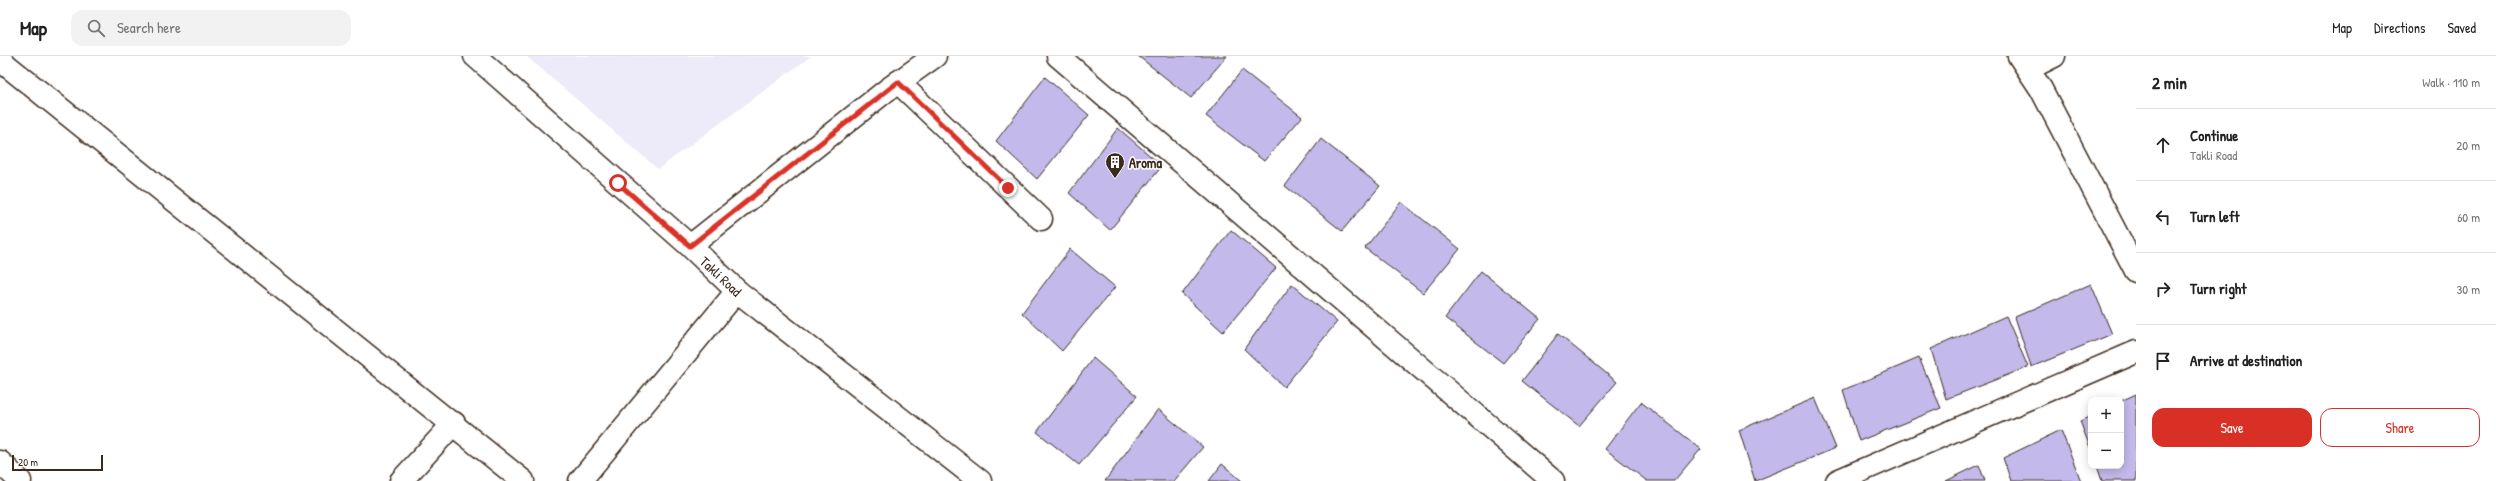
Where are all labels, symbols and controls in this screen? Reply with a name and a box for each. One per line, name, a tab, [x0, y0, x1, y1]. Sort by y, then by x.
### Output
search box	[71, 10, 351, 46]
text: Map	[20, 15, 47, 41]
icon: search	[85, 17, 107, 39]
text: Search here	[117, 17, 181, 38]
text: Map	[2332, 18, 2352, 37]
text: Directions	[2374, 18, 2425, 37]
text: Saved	[2447, 18, 2476, 37]
text: 2 min	[2152, 71, 2187, 94]
text: Walk · 110 m	[2422, 73, 2480, 91]
text: Continue	[2190, 125, 2238, 146]
icon: ahead	[2152, 134, 2174, 156]
text: 20 m	[2456, 136, 2480, 154]
text: Takli Road	[2190, 146, 2237, 164]
building icon: Aroma	[1104, 151, 1126, 179]
place label: Aroma	[1129, 153, 1162, 172]
route start	[609, 174, 627, 192]
route end	[999, 179, 1017, 197]
icon: left	[2152, 206, 2174, 228]
text: Turn left	[2190, 206, 2240, 227]
text: 60 m	[2457, 208, 2480, 226]
street label: Takli Road	[696, 252, 746, 301]
icon: right	[2152, 278, 2174, 300]
text: Turn right	[2190, 278, 2246, 299]
text: 30 m	[2457, 280, 2480, 298]
icon: arrive	[2152, 350, 2174, 372]
text: Arrive at destination	[2190, 350, 2302, 371]
map controls	[2088, 397, 2124, 469]
button: +	[2088, 397, 2124, 433]
button: Save	[2152, 408, 2312, 447]
button: Share	[2320, 408, 2480, 447]
button: −	[2088, 433, 2124, 469]
scale bar	[12, 453, 103, 472]
text: 20 m	[18, 455, 38, 469]

